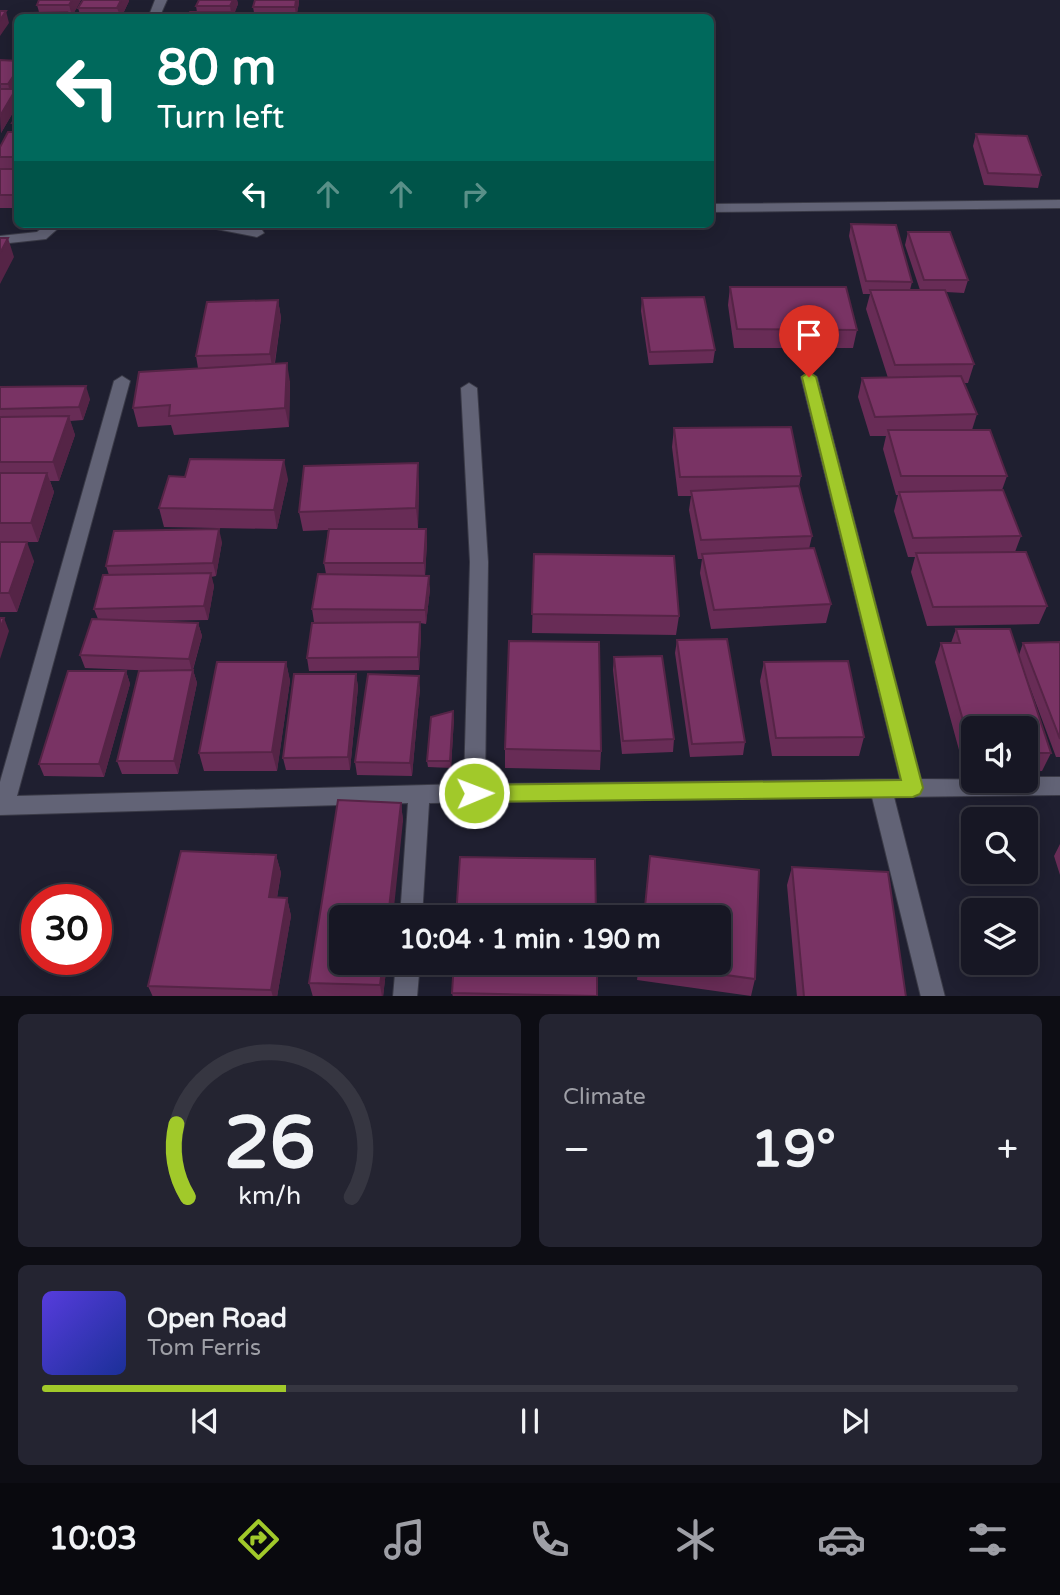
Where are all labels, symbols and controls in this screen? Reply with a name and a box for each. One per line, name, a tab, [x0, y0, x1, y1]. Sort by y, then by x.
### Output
text: 80 m	[157, 39, 276, 98]
icon: left	[42, 42, 133, 133]
text: Turn left	[157, 99, 284, 137]
icon: left	[236, 175, 274, 213]
icon: ahead	[309, 175, 347, 213]
icon: ahead	[382, 175, 420, 213]
icon: right	[455, 175, 493, 213]
pin	[779, 305, 839, 377]
icon: arrive	[790, 316, 828, 354]
map controls	[961, 716, 1038, 975]
button: sound	[961, 716, 1038, 793]
position arrow	[437, 756, 511, 830]
button: search	[961, 807, 1038, 884]
speed limit sign: 30	[21, 884, 112, 975]
button: layers	[961, 898, 1038, 975]
text: 10:04 · 1 min · 190 m	[399, 924, 661, 955]
text: Climate	[563, 1083, 646, 1111]
text: 26	[224, 1100, 315, 1188]
text: 19°	[751, 1118, 836, 1181]
text: −	[563, 1127, 590, 1173]
text: +	[997, 1127, 1018, 1173]
text: km/h	[238, 1180, 301, 1210]
text: Open Road	[147, 1303, 287, 1334]
text: Tom Ferris	[147, 1334, 261, 1362]
icon: previous	[186, 1402, 224, 1440]
icon: pause	[511, 1402, 549, 1440]
icon: next	[836, 1402, 874, 1440]
icon: directions	[234, 1515, 283, 1564]
icon: music	[380, 1515, 429, 1564]
icon: phone	[525, 1515, 574, 1564]
icon: climate	[671, 1515, 720, 1564]
icon: car	[817, 1515, 866, 1564]
icon: filters	[963, 1515, 1012, 1564]
text: 10:03	[48, 1520, 137, 1558]

